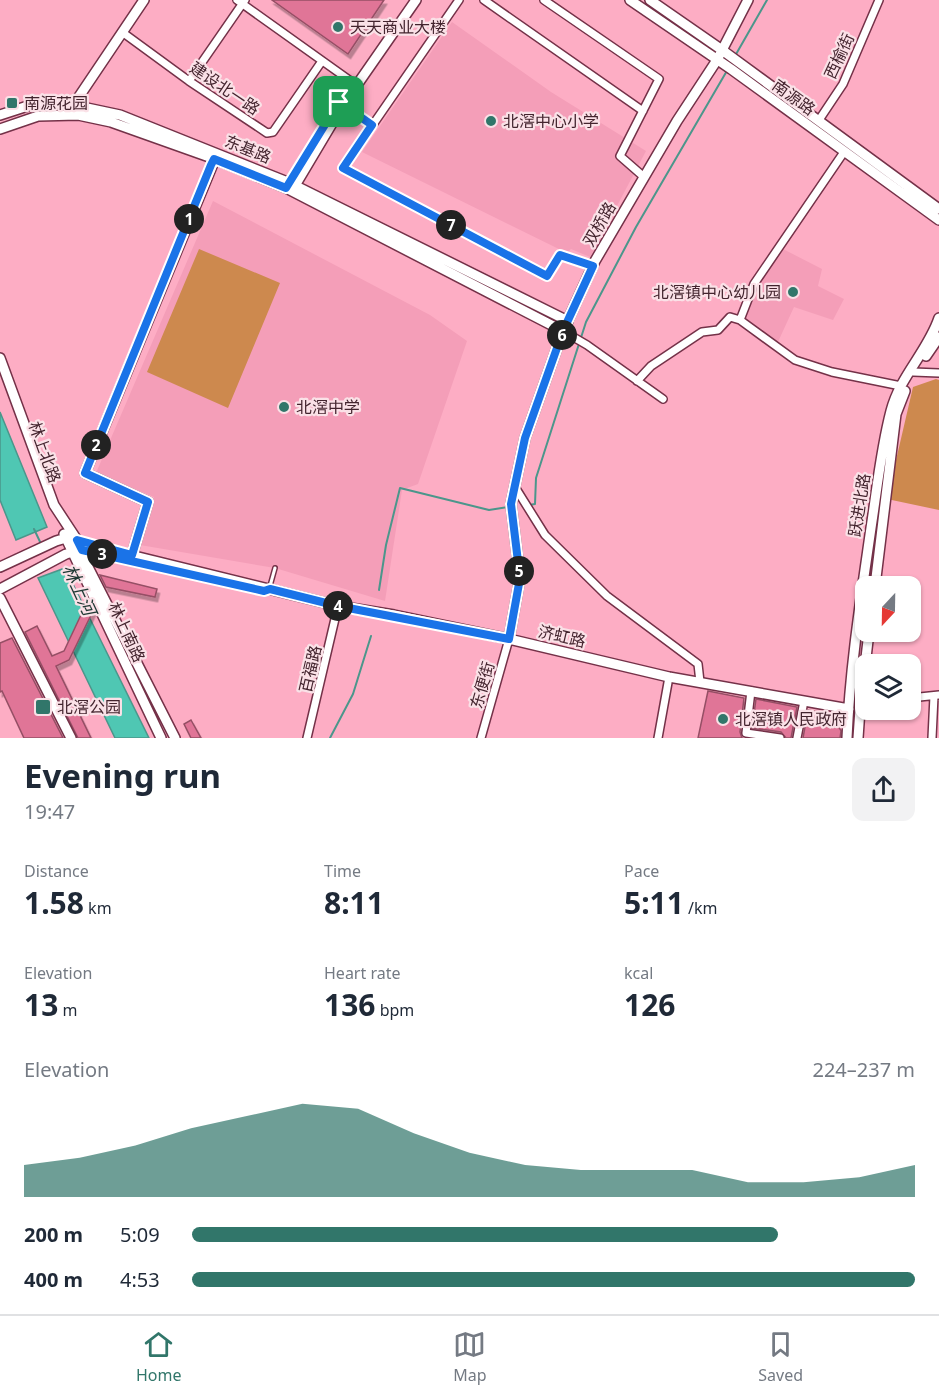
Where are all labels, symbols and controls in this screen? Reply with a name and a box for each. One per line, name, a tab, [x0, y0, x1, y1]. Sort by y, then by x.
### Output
place label: 天天商业大楼	[350, 16, 446, 38]
marker: 天天商业大楼	[331, 20, 345, 34]
street label: 西榆街	[819, 30, 859, 82]
street label: 建设北一路	[186, 57, 264, 119]
street label: 南源路	[768, 74, 820, 120]
pin	[313, 76, 364, 127]
icon: arrive	[322, 85, 355, 118]
place label: 南源花园	[24, 92, 88, 114]
marker: 南源花园	[5, 96, 19, 110]
place label: 北滘中心小学	[503, 110, 599, 132]
marker: 北滘中心小学	[484, 114, 498, 128]
street label: 东基路	[222, 130, 274, 168]
street label: 双桥路	[577, 198, 621, 250]
pin: 1	[174, 204, 204, 234]
text: 1	[184, 208, 194, 230]
pin: 7	[436, 210, 466, 240]
text: 7	[446, 214, 456, 236]
place label: 北滘镇中心幼儿园	[653, 281, 781, 303]
marker: 北滘镇中心幼儿园	[786, 285, 800, 299]
pin: 6	[547, 320, 577, 350]
text: 6	[557, 324, 567, 346]
place label: 北滘中学	[296, 396, 360, 418]
marker: 北滘中学	[277, 400, 291, 414]
street label: 林上北路	[24, 418, 66, 486]
pin: 2	[81, 430, 111, 460]
text: 2	[91, 434, 101, 456]
street label: 跃进北路	[843, 472, 875, 538]
pin: 3	[87, 539, 117, 569]
text: 3	[97, 543, 107, 565]
pin: 5	[504, 556, 534, 586]
water label: 林上河	[58, 560, 103, 622]
text: 5	[514, 560, 524, 582]
north arrow	[855, 576, 921, 642]
map controls	[855, 576, 921, 720]
pin: 4	[323, 591, 353, 621]
text: 4	[333, 595, 343, 617]
street label: 林上南路	[104, 598, 150, 666]
street label: 济虹路	[536, 620, 588, 652]
street label: 百福路	[294, 643, 326, 695]
button: layers	[855, 654, 921, 720]
street label: 东便街	[465, 659, 499, 711]
place label: 北滘公园	[57, 696, 121, 718]
marker: 北滘公园	[34, 698, 52, 716]
place label: 北滘镇人民政府	[735, 708, 847, 730]
marker: 北滘镇人民政府	[716, 712, 730, 726]
text: Evening run	[24, 753, 221, 798]
button: share	[852, 758, 915, 821]
text: 19:47	[24, 798, 75, 825]
text: Distance	[24, 860, 89, 882]
text: Time	[324, 860, 361, 882]
text: Pace	[624, 860, 659, 882]
text: 1.58	[24, 882, 84, 923]
text: 8:11	[324, 882, 384, 923]
text: 5:11	[624, 882, 684, 923]
text: km	[84, 897, 112, 919]
text: /km	[684, 897, 718, 919]
text: Elevation	[24, 962, 92, 984]
text: Heart rate	[324, 962, 400, 984]
text: kcal	[624, 962, 653, 984]
text: 13	[24, 984, 58, 1025]
text: 136	[324, 984, 375, 1025]
text: 126	[624, 984, 675, 1025]
text: m	[58, 999, 77, 1021]
text: bpm	[375, 999, 414, 1021]
text: Elevation	[24, 1056, 109, 1083]
text: 224–237 m	[812, 1056, 915, 1083]
text: 200 m	[24, 1221, 83, 1248]
text: 5:09	[120, 1221, 160, 1248]
text: 400 m	[24, 1266, 83, 1293]
text: 4:53	[120, 1266, 160, 1293]
tab: Home	[136, 1328, 181, 1386]
tab: Map	[453, 1328, 487, 1386]
tab: Saved	[758, 1328, 803, 1386]

